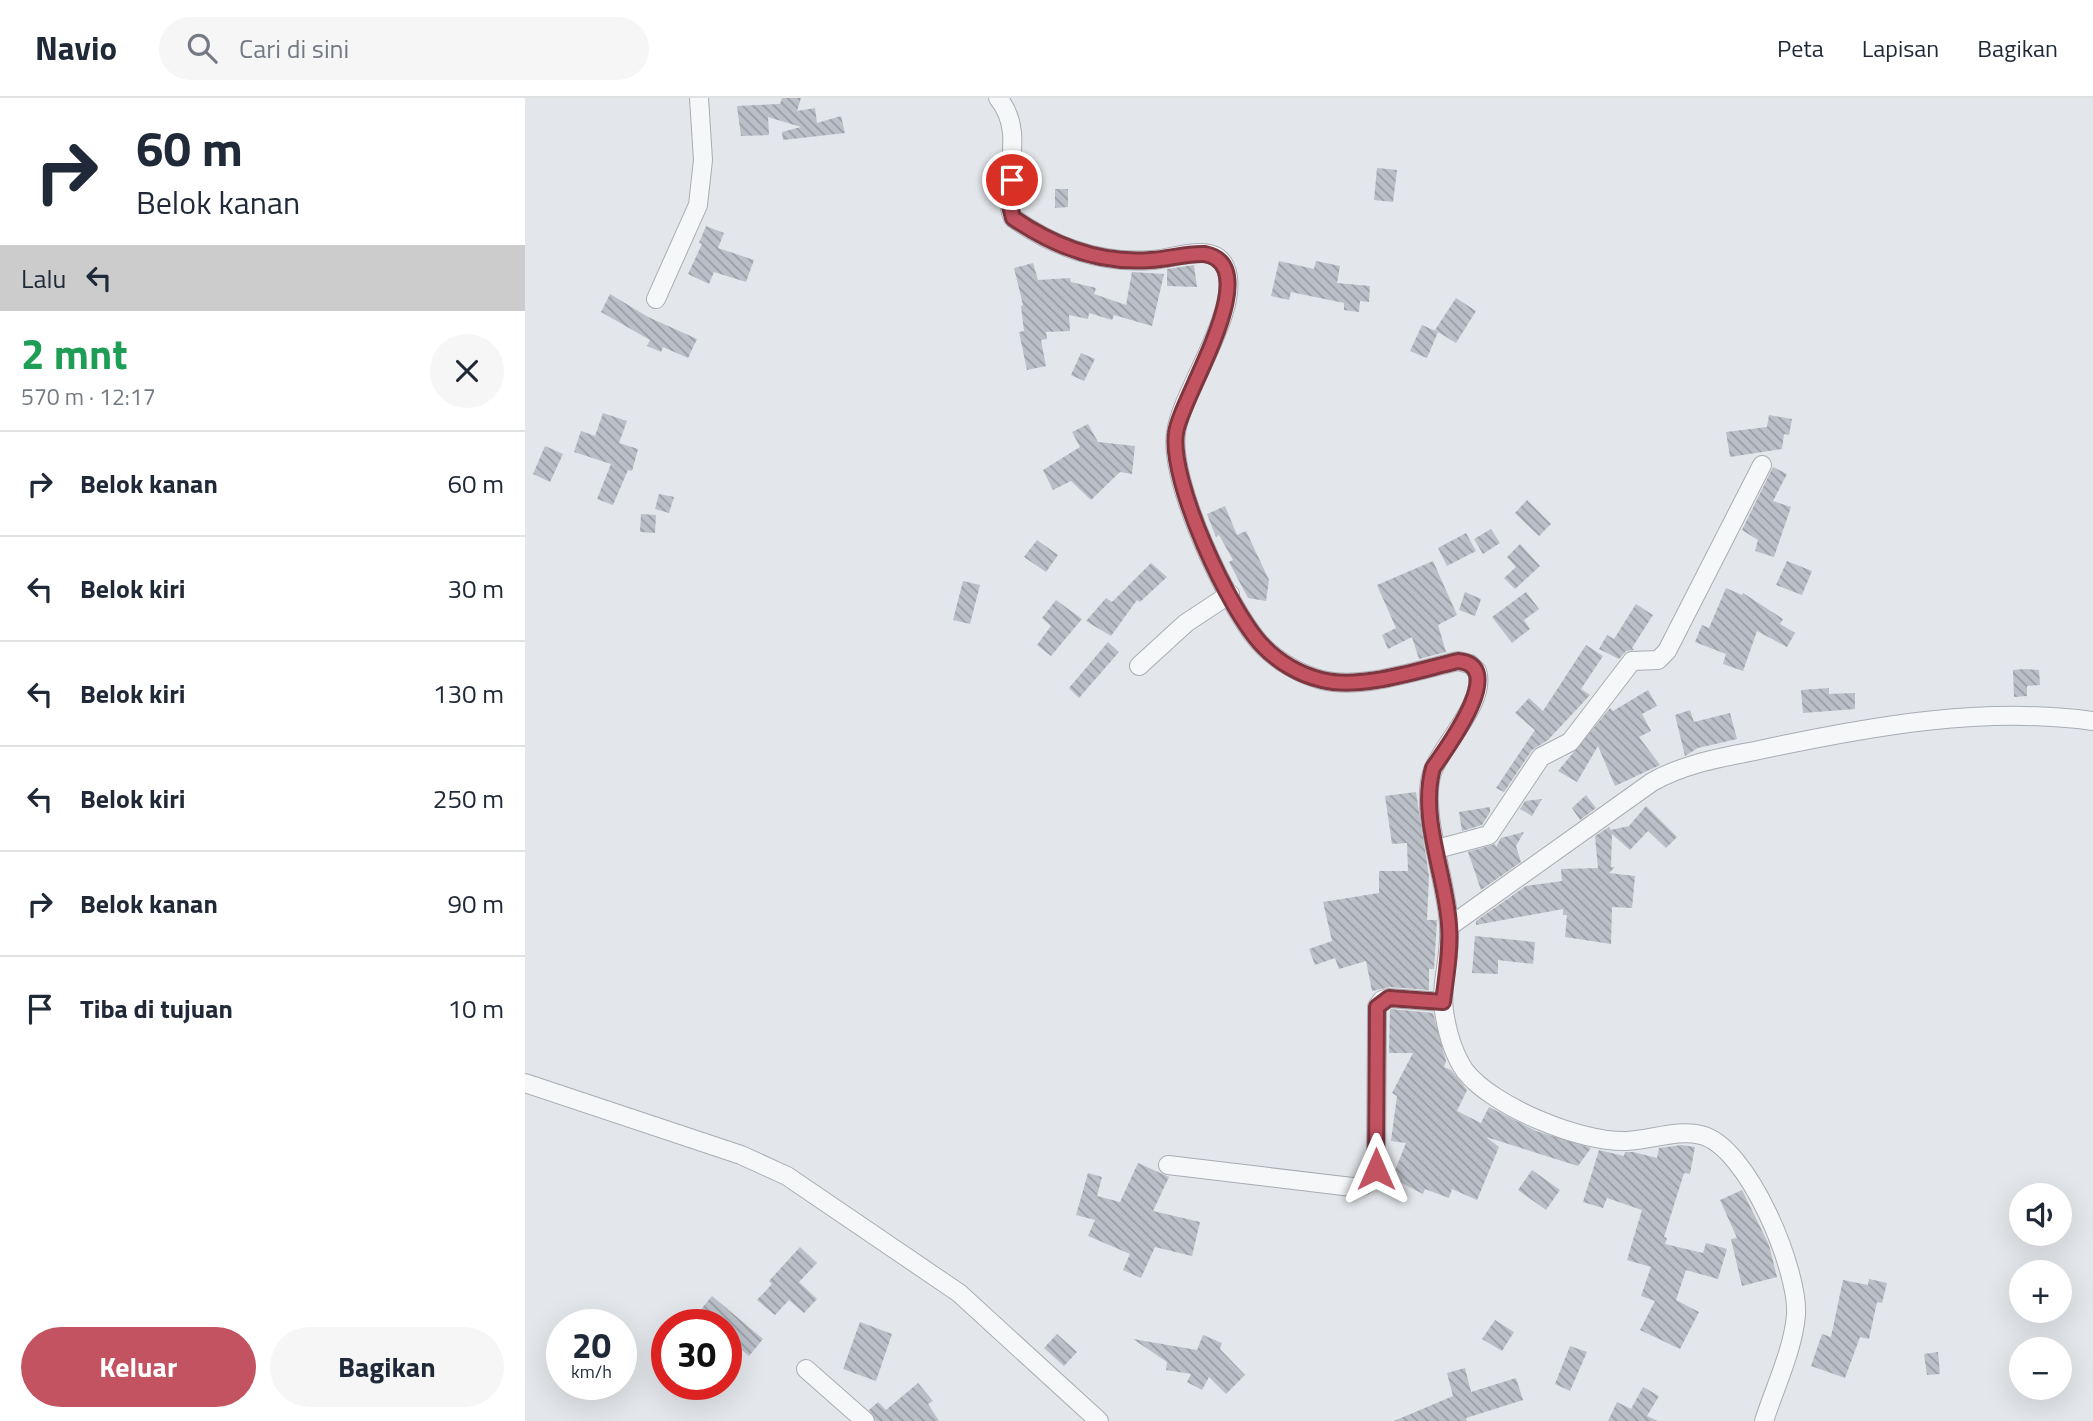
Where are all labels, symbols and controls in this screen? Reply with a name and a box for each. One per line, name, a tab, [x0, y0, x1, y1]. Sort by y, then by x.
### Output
search box	[159, 17, 649, 80]
text: Navio	[35, 23, 117, 73]
icon: search	[183, 29, 221, 67]
text: Cari di sini	[239, 29, 349, 68]
text: Peta	[1777, 30, 1824, 66]
text: Lapisan	[1862, 30, 1939, 66]
text: Bagikan	[1977, 30, 2058, 66]
text: 60 m	[136, 110, 243, 185]
icon: right	[21, 126, 112, 217]
pin	[982, 150, 1042, 210]
icon: arrive	[993, 161, 1031, 199]
text: Belok kanan	[136, 178, 300, 226]
text: Lalu	[21, 259, 66, 298]
icon: left	[80, 259, 118, 297]
text: 2 mnt	[21, 321, 128, 385]
button: close	[430, 334, 504, 408]
text: 570 m · 12:17	[21, 379, 156, 414]
text: Belok kanan	[80, 464, 218, 503]
text: 60 m	[447, 464, 504, 503]
icon: right	[21, 465, 59, 503]
text: Belok kiri	[80, 569, 186, 608]
text: 30 m	[447, 569, 504, 608]
icon: left	[21, 570, 59, 608]
text: Belok kiri	[80, 674, 186, 713]
text: 130 m	[433, 674, 504, 713]
icon: left	[21, 675, 59, 713]
text: Belok kiri	[80, 779, 186, 818]
text: 250 m	[433, 779, 504, 818]
icon: left	[21, 780, 59, 818]
text: Belok kanan	[80, 884, 218, 923]
text: 90 m	[447, 884, 504, 923]
icon: right	[21, 885, 59, 923]
text: Tiba di tujuan	[80, 989, 233, 1028]
text: 10 m	[447, 989, 504, 1028]
icon: arrive	[21, 990, 59, 1028]
position arrow	[1339, 1132, 1413, 1206]
map controls	[2009, 1183, 2072, 1400]
button: sound	[2009, 1183, 2072, 1246]
button: +	[2009, 1260, 2072, 1323]
speed limit sign: 30	[651, 1309, 742, 1400]
text: 20	[572, 1318, 611, 1372]
button: Keluar	[21, 1327, 256, 1407]
button: Bagikan	[270, 1327, 504, 1407]
button: −	[2009, 1337, 2072, 1400]
text: km/h	[571, 1358, 612, 1385]

